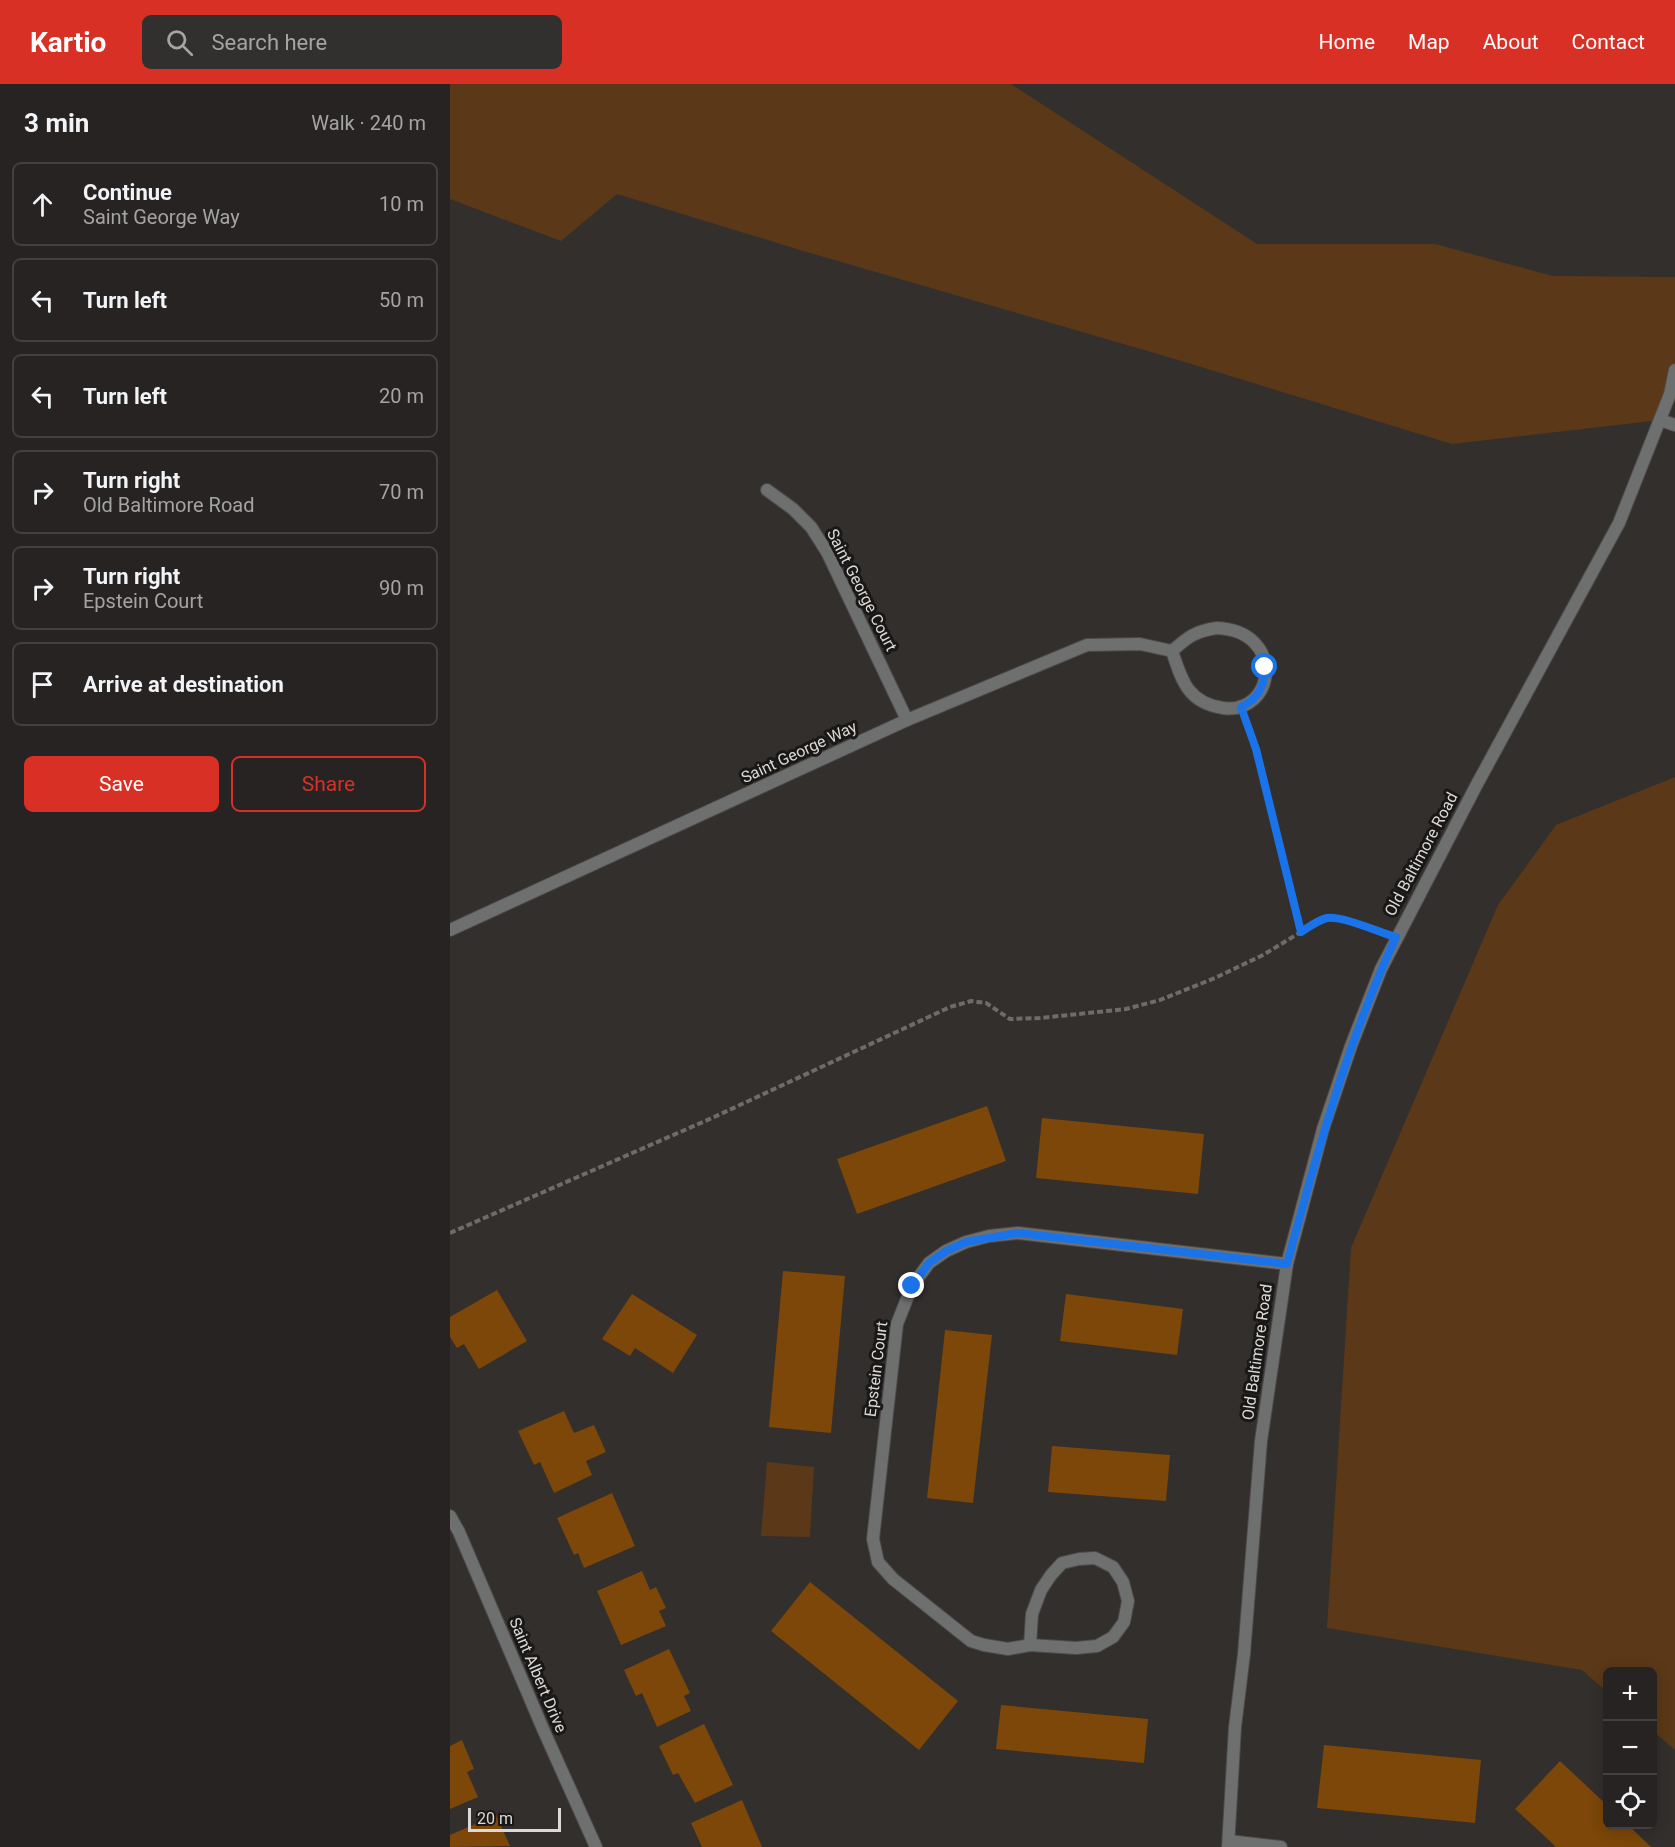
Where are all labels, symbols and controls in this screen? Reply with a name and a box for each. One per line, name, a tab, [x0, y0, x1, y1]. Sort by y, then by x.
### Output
search box	[142, 15, 562, 69]
text: Kartio	[30, 26, 106, 59]
icon: search	[163, 26, 196, 59]
text: Search here	[211, 30, 327, 55]
text: Home	[1319, 30, 1375, 54]
text: Map	[1408, 30, 1450, 54]
text: About	[1483, 30, 1539, 54]
text: Contact	[1572, 30, 1645, 54]
text: 3 min	[24, 108, 89, 138]
text: Walk · 240 m	[311, 111, 426, 135]
text: Continue	[83, 180, 172, 205]
icon: ahead	[26, 188, 59, 221]
text: 10 m	[379, 192, 424, 216]
text: Saint George Way	[83, 205, 240, 229]
icon: left	[26, 284, 59, 317]
text: Turn left	[83, 288, 167, 313]
text: 50 m	[379, 288, 424, 312]
icon: left	[26, 380, 59, 413]
text: Turn left	[83, 384, 167, 409]
text: 20 m	[379, 384, 424, 408]
text: Turn right	[83, 468, 180, 493]
icon: right	[26, 476, 59, 509]
text: 70 m	[379, 480, 424, 504]
text: Old Baltimore Road	[83, 493, 254, 517]
street label: Saint George Court	[823, 526, 901, 654]
text: Turn right	[83, 564, 180, 589]
icon: right	[26, 572, 59, 605]
text: 90 m	[379, 576, 424, 600]
text: Epstein Court	[83, 589, 203, 613]
route start	[1251, 653, 1277, 679]
icon: arrive	[26, 668, 59, 701]
text: Arrive at destination	[83, 672, 284, 697]
street label: Saint George Way	[738, 717, 860, 787]
button: Save	[24, 756, 219, 812]
button: Share	[231, 756, 426, 812]
street label: Old Baltimore Road	[1380, 789, 1462, 919]
route end	[898, 1272, 924, 1298]
street label: Old Baltimore Road	[1238, 1283, 1276, 1421]
street label: Epstein Court	[861, 1320, 891, 1418]
street label: Saint Albert Drive	[505, 1615, 571, 1735]
map controls	[1603, 1667, 1657, 1829]
button: +	[1603, 1667, 1657, 1721]
button: −	[1603, 1721, 1657, 1775]
button: locate	[1603, 1775, 1657, 1829]
scale bar	[468, 1805, 561, 1832]
text: 20 m	[477, 1809, 513, 1828]

